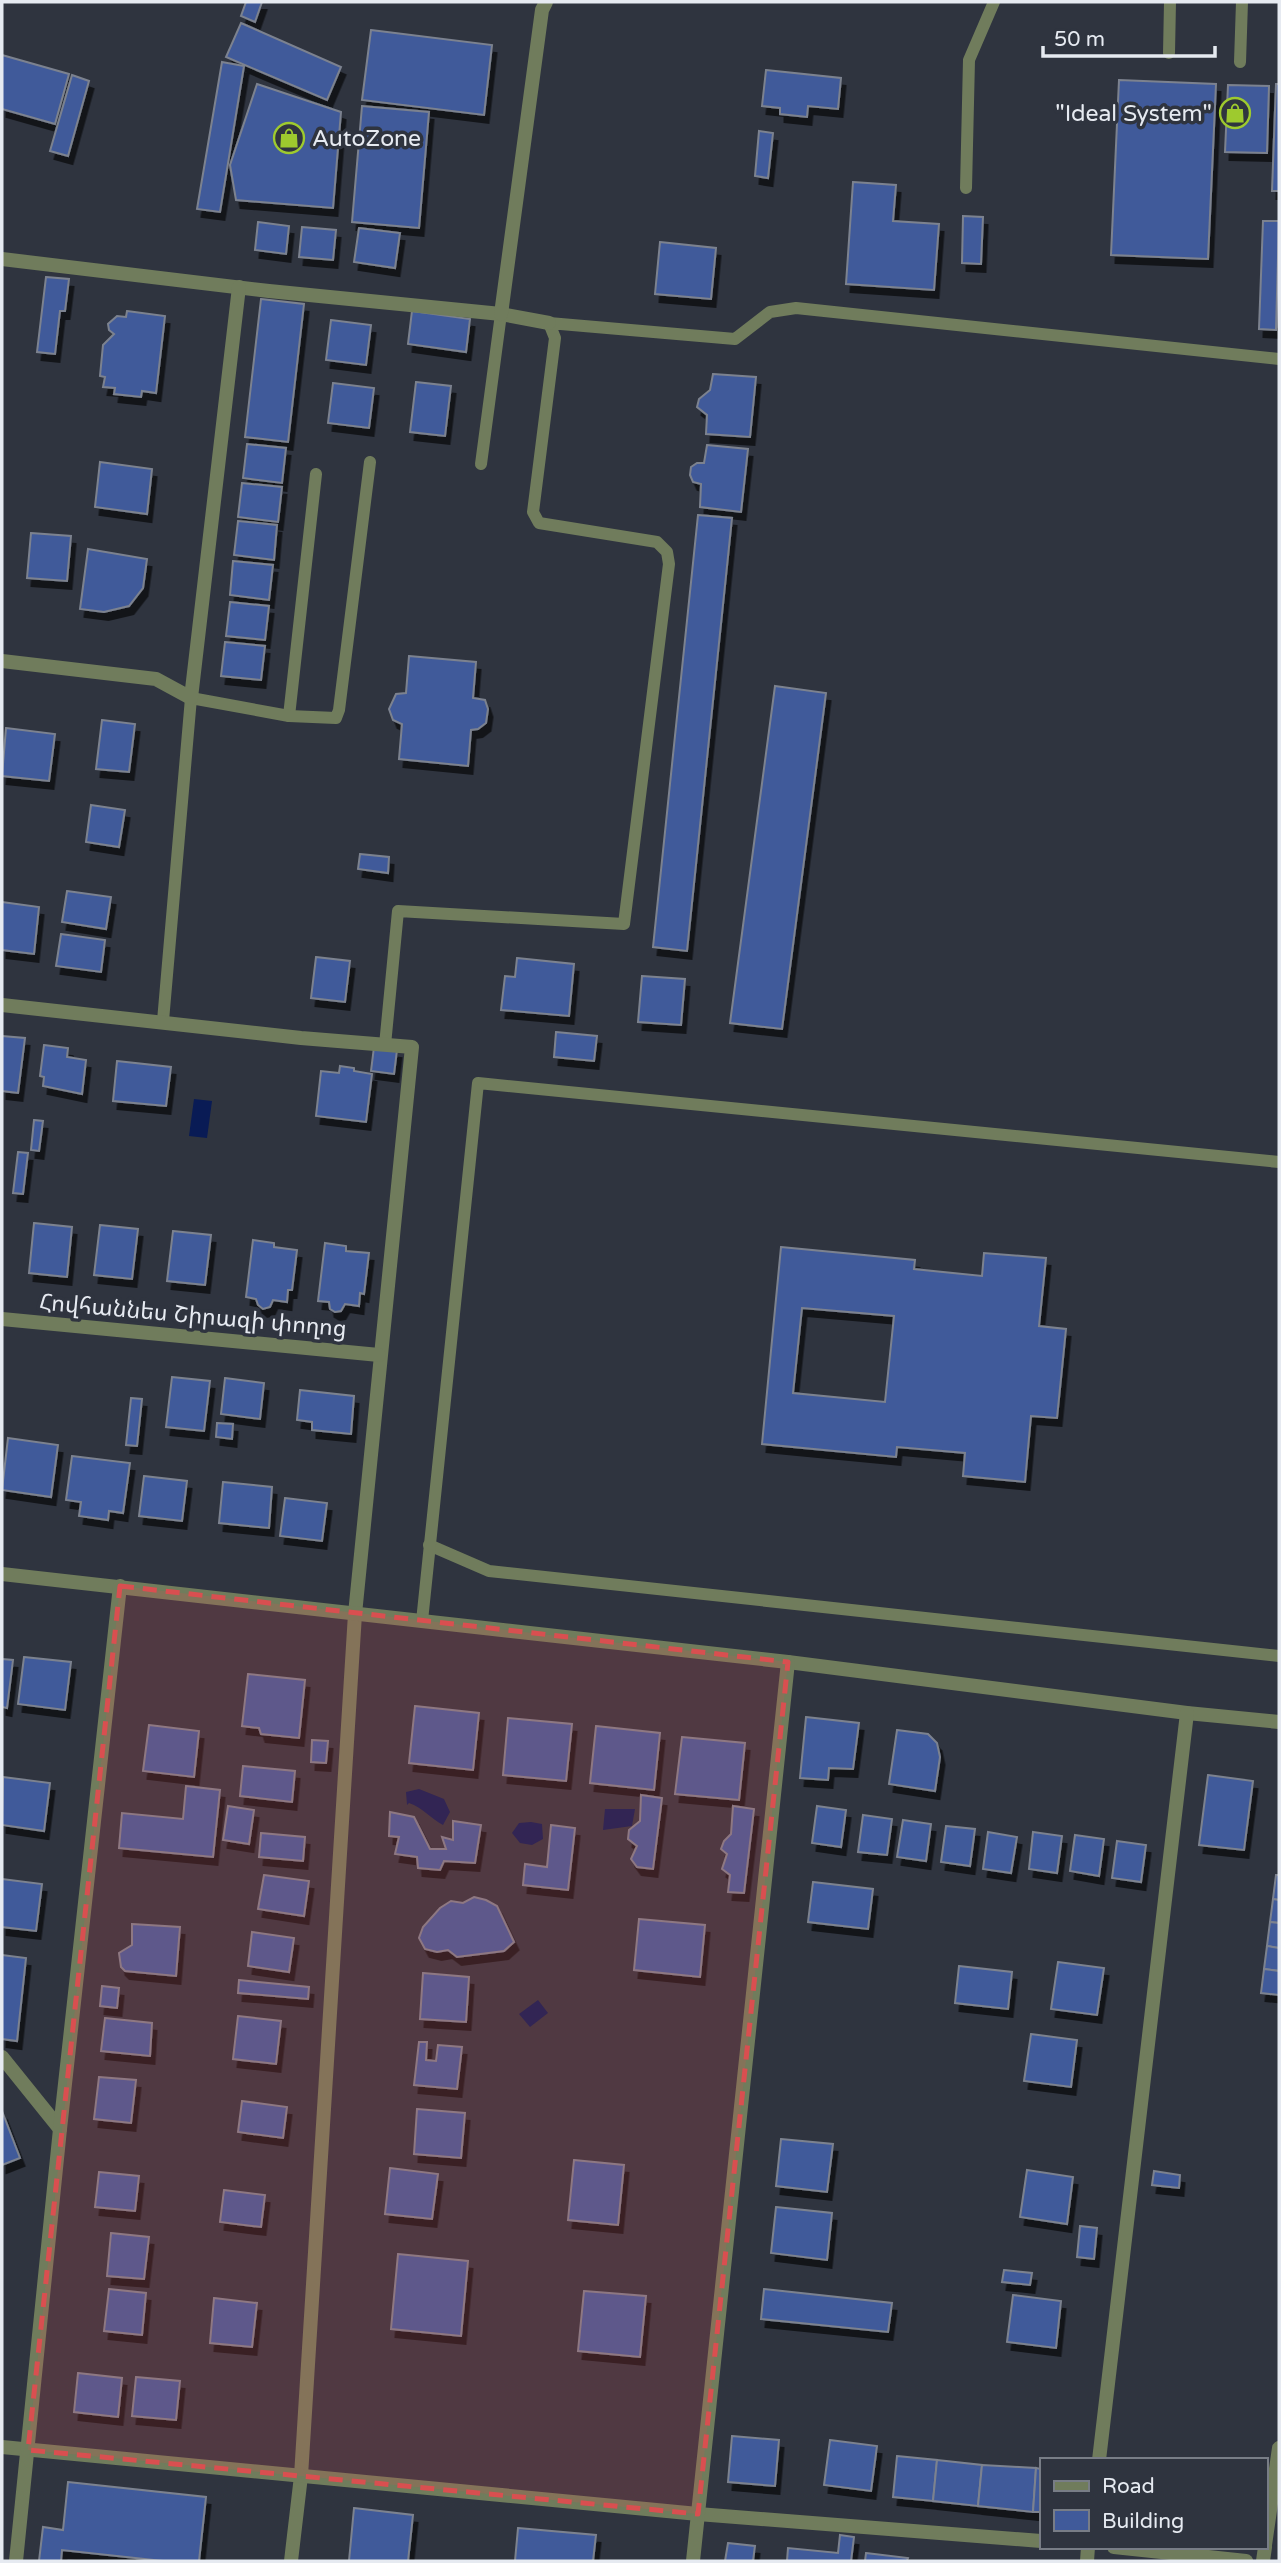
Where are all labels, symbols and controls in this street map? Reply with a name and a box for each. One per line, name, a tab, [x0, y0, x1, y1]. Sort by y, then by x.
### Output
scale bar	[1043, 14, 1214, 58]
text: 50 m	[1054, 27, 1105, 52]
shop icon: "Ideal System"	[1218, 96, 1252, 130]
place label: "Ideal System"	[1055, 100, 1212, 128]
shop icon: AutoZone	[272, 121, 306, 155]
place label: AutoZone	[312, 125, 421, 153]
street label: Հովհաննես Շիրազի փողոց	[38, 1289, 348, 1343]
legend	[1040, 2458, 1267, 2549]
text: Road	[1102, 2474, 1155, 2499]
text: Building	[1102, 2509, 1184, 2534]

